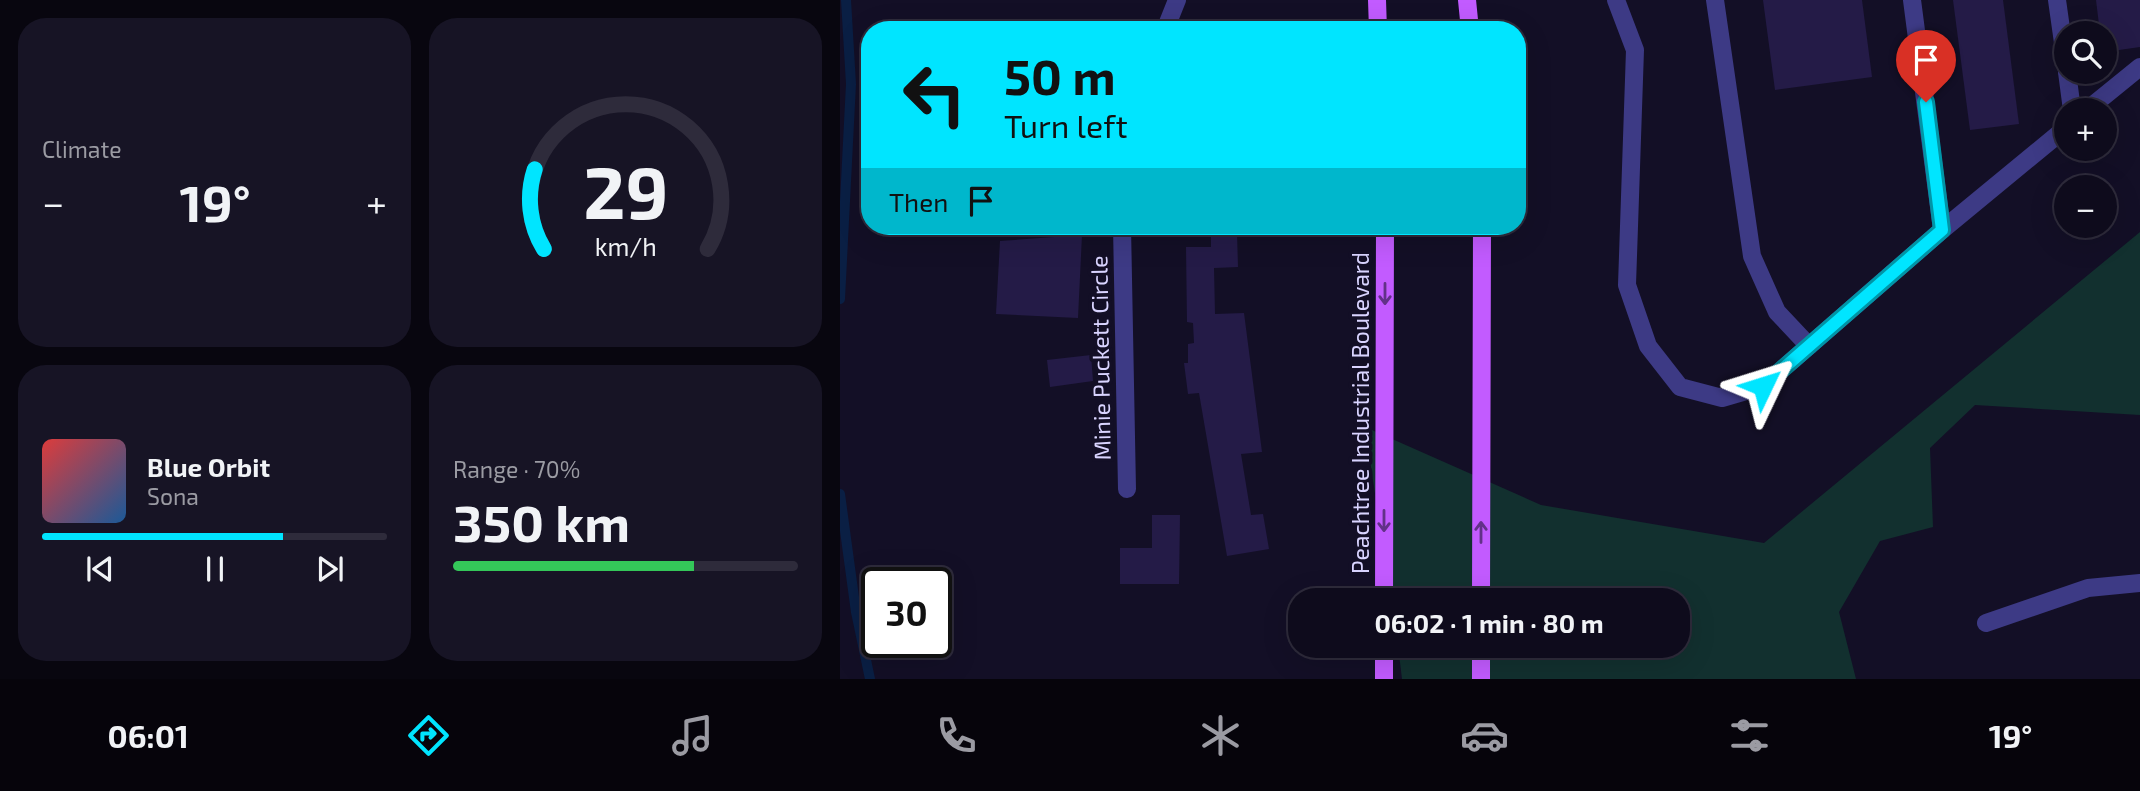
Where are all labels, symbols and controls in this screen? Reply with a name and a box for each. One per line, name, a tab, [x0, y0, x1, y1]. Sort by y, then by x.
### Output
map controls	[2054, 21, 2117, 238]
button: search	[2054, 21, 2117, 84]
pin	[1896, 30, 1956, 102]
icon: arrive	[1907, 41, 1945, 79]
text: 50 m	[1004, 46, 1116, 105]
icon: left	[889, 49, 980, 140]
button: +	[2054, 98, 2117, 161]
text: Turn left	[1004, 106, 1128, 144]
text: Climate	[42, 135, 122, 163]
text: 29	[583, 146, 668, 234]
text: 19°	[180, 170, 251, 232]
button: −	[2054, 175, 2117, 238]
text: −	[42, 179, 64, 225]
text: +	[366, 179, 387, 225]
icon: arrive	[962, 182, 1000, 220]
text: Then	[889, 186, 948, 217]
text: km/h	[594, 230, 657, 260]
street label: Peachtree Industrial Boulevard	[1346, 252, 1374, 574]
street label: Minie Puckett Circle	[1084, 255, 1116, 461]
one-way arrow	[1378, 282, 1392, 305]
position arrow	[1726, 349, 1800, 423]
text: Blue Orbit	[147, 451, 270, 482]
text: Range · 70%	[453, 455, 580, 483]
text: Sona	[147, 482, 199, 510]
text: 350 km	[453, 490, 630, 552]
one-way arrow	[1377, 510, 1391, 533]
one-way arrow	[1474, 521, 1488, 544]
icon: previous	[81, 550, 119, 588]
icon: pause	[196, 550, 234, 588]
icon: next	[311, 550, 349, 588]
speed limit sign: 30	[861, 567, 952, 658]
text: 06:02 · 1 min · 80 m	[1374, 607, 1604, 638]
icon: directions	[404, 711, 453, 760]
icon: music	[668, 711, 717, 760]
icon: phone	[932, 711, 981, 760]
icon: climate	[1196, 711, 1245, 760]
icon: car	[1460, 711, 1509, 760]
icon: filters	[1725, 711, 1774, 760]
text: 06:01	[108, 716, 189, 754]
text: 19°	[1989, 716, 2032, 754]

